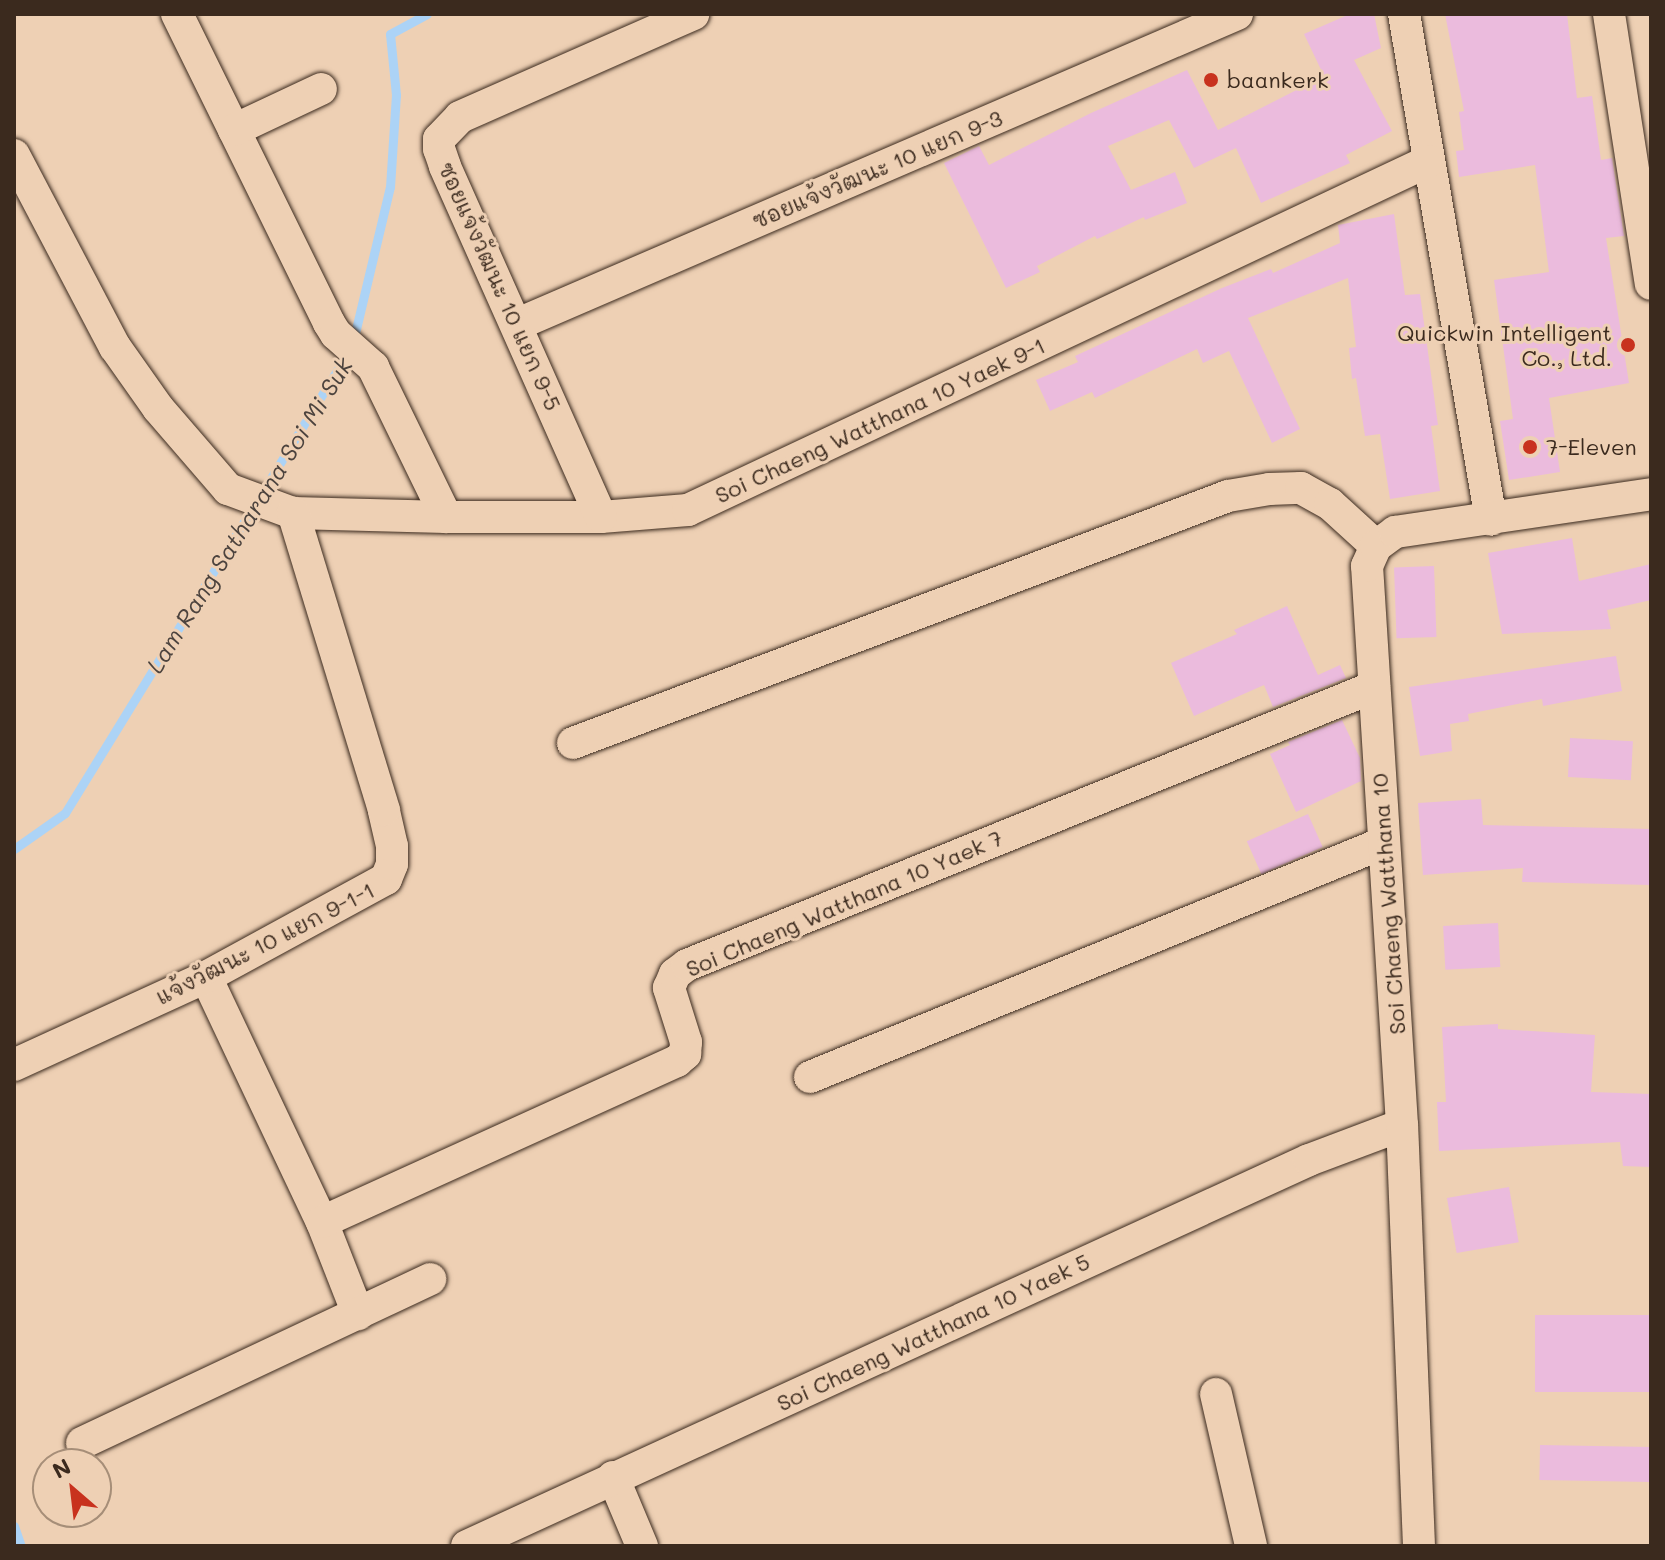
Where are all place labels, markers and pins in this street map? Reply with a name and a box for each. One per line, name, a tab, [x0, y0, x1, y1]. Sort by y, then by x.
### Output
place label: baankerk	[1227, 67, 1329, 93]
marker: baankerk	[1202, 71, 1220, 89]
place label: Quickwin Intelligent Co., Ltd.	[1397, 319, 1612, 370]
marker: Quickwin Intelligent Co., Ltd.	[1619, 336, 1637, 354]
place label: 7-Eleven	[1546, 434, 1637, 460]
marker: 7-Eleven	[1521, 438, 1539, 456]

